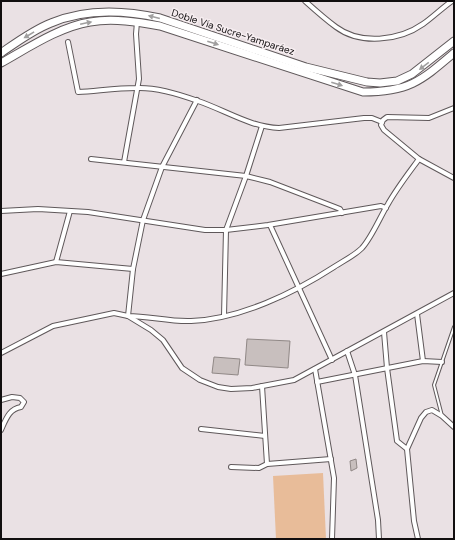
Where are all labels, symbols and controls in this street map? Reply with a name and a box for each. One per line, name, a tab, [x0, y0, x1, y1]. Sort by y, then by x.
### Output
street label: Doble Vía Sucre-Yamparáez	[170, 6, 296, 58]
one-way arrow	[148, 14, 160, 20]
one-way arrow	[80, 19, 93, 25]
one-way arrow	[23, 31, 35, 38]
one-way arrow	[207, 41, 219, 47]
one-way arrow	[418, 61, 429, 70]
one-way arrow	[331, 81, 343, 87]

